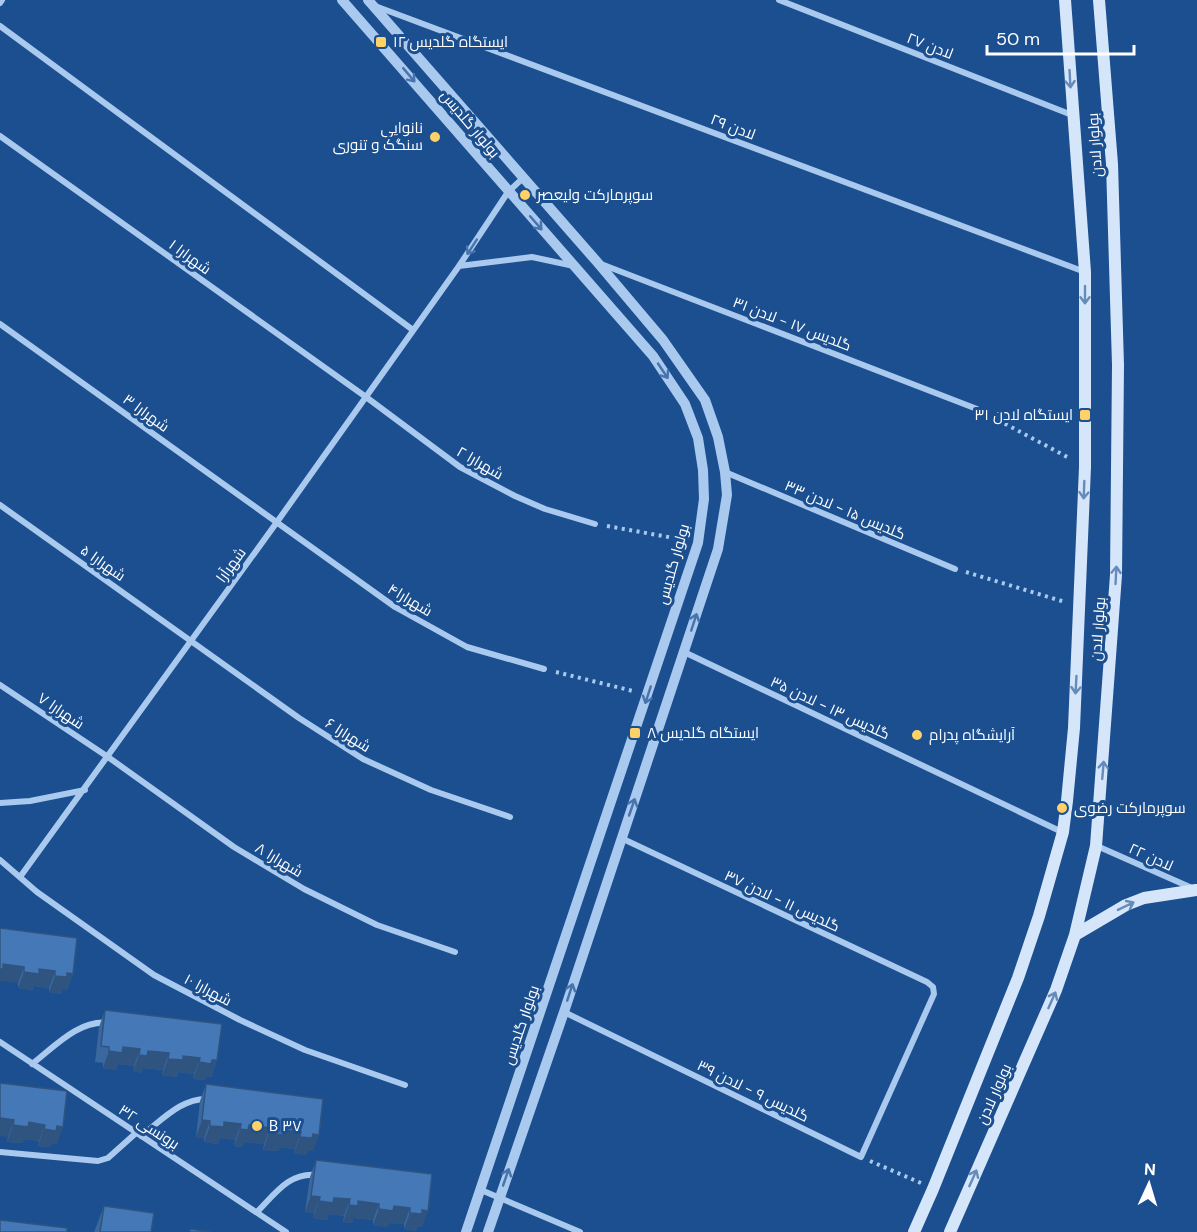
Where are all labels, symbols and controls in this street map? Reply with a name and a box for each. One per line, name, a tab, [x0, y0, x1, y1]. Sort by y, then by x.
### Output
scale bar	[987, 18, 1134, 56]
text: 50 m	[996, 27, 1040, 51]
street label: لادن ۲۷	[904, 28, 956, 64]
place label: ایستگاه گلدیس ۱۲	[393, 32, 508, 52]
marker: ایستگاه گلدیس ۱۲	[374, 35, 388, 49]
one-way arrow	[402, 67, 415, 83]
one-way arrow	[1064, 69, 1075, 89]
street label: بولوار گلدیس	[436, 86, 504, 162]
street label: لادن ۲۹	[708, 109, 758, 145]
street label: بولوار لادن	[1083, 112, 1107, 178]
place label: نانوایی سنگک و تنوری	[333, 118, 423, 155]
marker: نانوایی سنگک و تنوری	[428, 130, 442, 144]
place label: سوپرمارکت ولیعصر	[536, 185, 653, 205]
marker: سوپرمارکت ولیعصر	[518, 188, 532, 202]
one-way arrow	[529, 216, 543, 231]
street label: شهرارا ۱	[165, 235, 215, 279]
one-way arrow	[466, 238, 478, 254]
one-way arrow	[1079, 284, 1091, 304]
street label: گلدیس ۱۷ - لادن ۳۱	[730, 292, 854, 356]
one-way arrow	[657, 362, 669, 379]
street label: شهرارا ۳	[119, 389, 173, 437]
place label: ایستگاه لادن ۳۱	[974, 405, 1073, 425]
marker: ایستگاه لادن ۳۱	[1078, 408, 1092, 422]
street label: شهرارا ۲	[453, 442, 507, 484]
street label: گلدیس ۱۵ - لادن ۳۳	[781, 475, 909, 545]
one-way arrow	[1079, 479, 1090, 499]
street label: بولوار گلدیس	[652, 521, 694, 607]
street label: شهرارا ۵	[76, 540, 130, 586]
street label: شهرآرا	[211, 543, 251, 587]
one-way arrow	[1111, 566, 1122, 586]
street label: شهرارا۴	[384, 579, 436, 621]
street label: بولوار لادن	[1086, 596, 1110, 662]
one-way arrow	[689, 613, 700, 632]
street label: گلدیس ۱۳ - لادن ۳۵	[767, 672, 893, 744]
one-way arrow	[1070, 674, 1081, 694]
one-way arrow	[641, 685, 652, 704]
street label: شهرارا ۷	[34, 688, 88, 734]
street label: شهرارا ۶	[322, 713, 374, 757]
place label: ایستگاه گلدیس ۸	[647, 723, 759, 743]
place label: آرایشگاه پدرام	[929, 725, 1015, 745]
marker: ایستگاه گلدیس ۸	[628, 726, 642, 740]
marker: آرایشگاه پدرام	[910, 728, 924, 742]
one-way arrow	[1098, 760, 1109, 780]
one-way arrow	[627, 798, 638, 817]
place label: سوپرمارکت رضوی	[1074, 798, 1186, 818]
marker: سوپرمارکت رضوی	[1055, 801, 1069, 815]
street label: شهرارا ۸	[251, 838, 307, 882]
street label: لادن ۲۲	[1126, 838, 1176, 876]
street label: گلدیس ۱۱ - لادن ۳۷	[721, 865, 843, 937]
one-way arrow	[1116, 899, 1134, 911]
street label: شهرارا ۱۰	[181, 969, 235, 1011]
street label: بولوار گلدیس	[498, 983, 544, 1067]
one-way arrow	[566, 983, 577, 1002]
one-way arrow	[1047, 991, 1058, 1010]
street label: گلدیس ۹ - لادن ۳۹	[694, 1055, 812, 1127]
street label: بولوار لادن	[972, 1061, 1016, 1127]
street label: برونسی ۳۲	[115, 1100, 183, 1154]
place label: B ۳۷	[269, 1116, 302, 1136]
marker: B ۳۷	[250, 1119, 264, 1133]
north arrow	[1119, 1154, 1179, 1214]
text: N	[1143, 1159, 1157, 1180]
one-way arrow	[502, 1168, 513, 1186]
one-way arrow	[968, 1170, 980, 1188]

